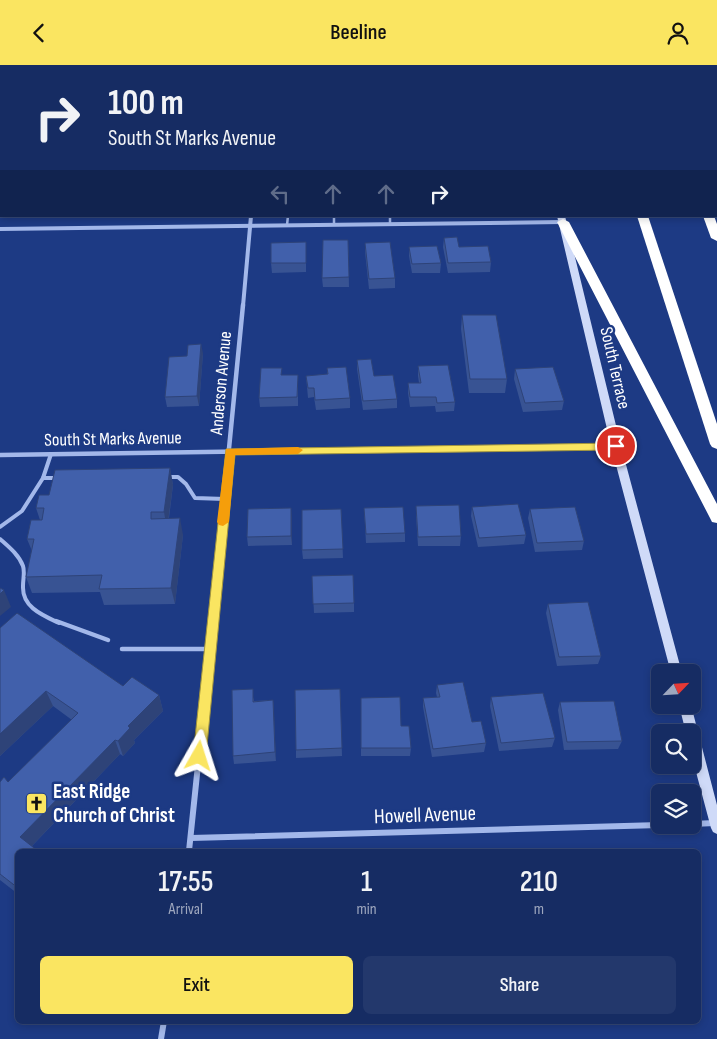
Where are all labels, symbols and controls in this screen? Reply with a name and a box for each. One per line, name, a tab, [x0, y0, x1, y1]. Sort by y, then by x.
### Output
icon: back	[25, 19, 53, 47]
text: Beeline	[330, 19, 387, 46]
icon: person	[664, 19, 692, 47]
text: 100 m	[108, 82, 184, 125]
icon: right	[25, 85, 90, 150]
text: South St Marks Avenue	[108, 125, 276, 152]
icon: left	[266, 180, 294, 208]
icon: ahead	[319, 180, 347, 208]
icon: ahead	[372, 180, 400, 208]
icon: right	[425, 180, 453, 208]
street label: South Terrace	[595, 325, 635, 411]
street label: Anderson Avenue	[206, 330, 236, 437]
pin	[595, 425, 637, 467]
street label: South St Marks Avenue	[44, 427, 182, 451]
icon: arrive	[602, 432, 630, 460]
north arrow	[651, 664, 701, 714]
map controls	[651, 664, 701, 834]
button: search	[651, 724, 701, 774]
position arrow	[172, 729, 224, 781]
place label: East Ridge Church of Christ	[53, 779, 175, 828]
button: layers	[651, 784, 701, 834]
church icon: East Ridge Church of Christ	[25, 791, 49, 815]
street label: Howell Avenue	[374, 801, 476, 829]
text: 17:55	[158, 864, 213, 900]
text: 1	[361, 864, 372, 900]
text: 210	[520, 864, 558, 900]
text: Arrival	[169, 900, 203, 919]
text: min	[357, 900, 377, 919]
text: m	[534, 900, 544, 919]
button: Exit	[40, 956, 353, 1014]
button: Share	[363, 956, 676, 1014]

